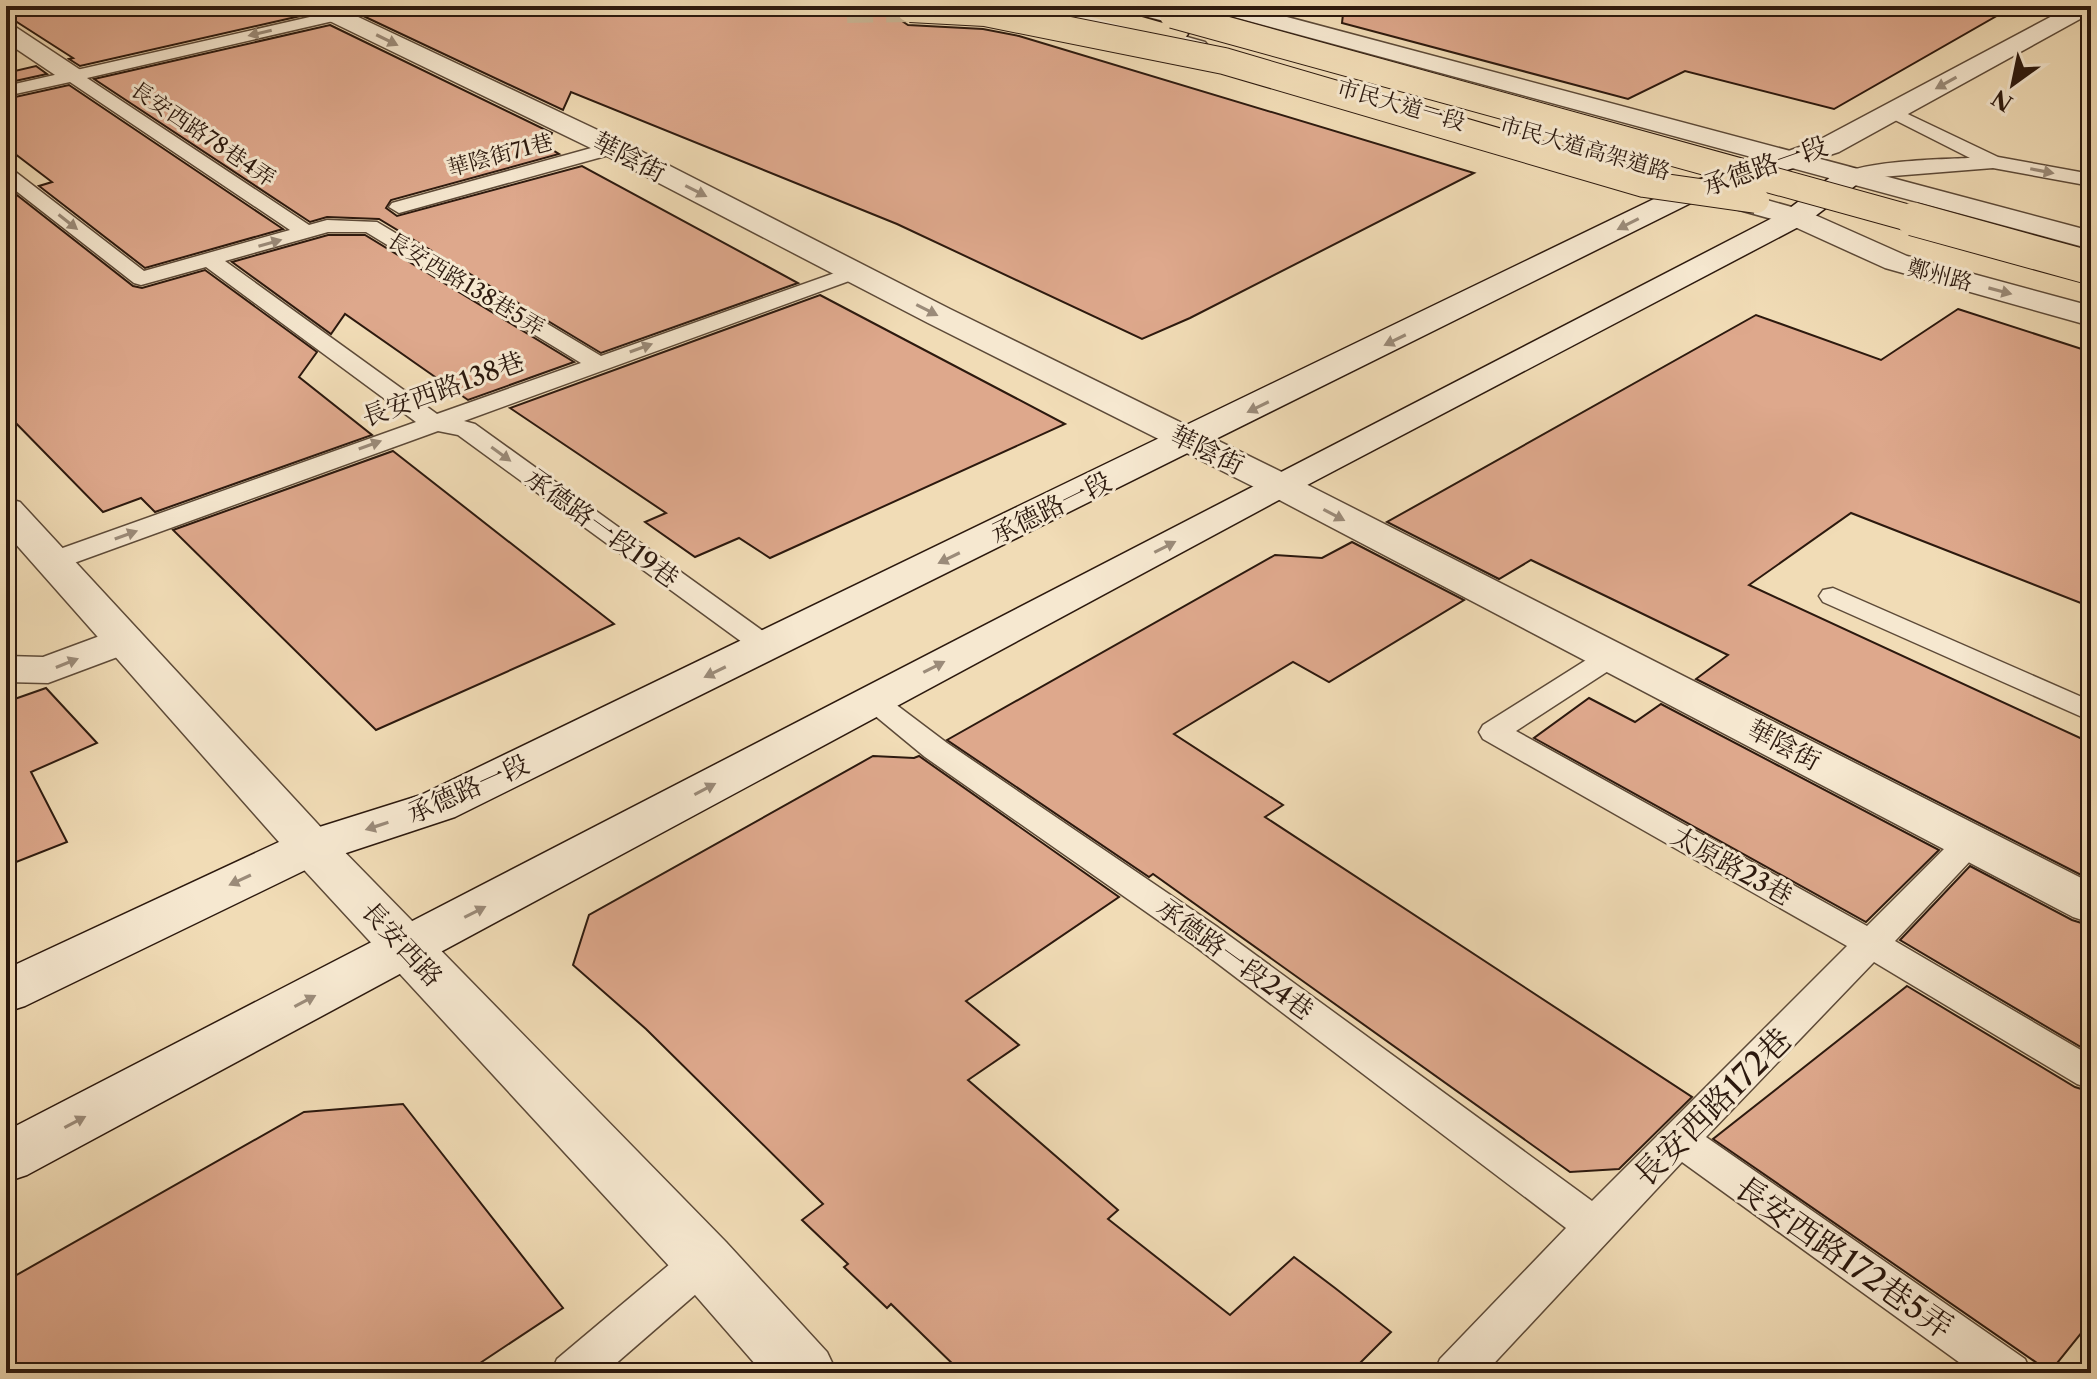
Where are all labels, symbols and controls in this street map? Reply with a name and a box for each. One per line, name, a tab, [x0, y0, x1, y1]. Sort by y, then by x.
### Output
one-way arrow	[247, 27, 272, 40]
one-way arrow	[375, 33, 398, 47]
north arrow	[1973, 44, 2053, 124]
street label: 市民大道一段	[1334, 74, 1468, 136]
street label: 長安西路78巷4弄	[126, 76, 280, 192]
one-way arrow	[1935, 76, 1957, 90]
text: N	[1987, 84, 2018, 117]
street label: 市民大道高架道路	[1497, 111, 1673, 185]
street label: 華陰街	[587, 125, 671, 189]
street label: 華陰街71巷	[444, 128, 556, 182]
street label: 承德路一段	[1698, 130, 1832, 202]
one-way arrow	[2030, 165, 2055, 177]
one-way arrow	[684, 185, 707, 198]
one-way arrow	[58, 213, 78, 229]
one-way arrow	[1616, 217, 1639, 231]
street label: 長安西路138巷5弄	[383, 227, 549, 341]
one-way arrow	[258, 236, 283, 248]
street label: 鄭州路	[1905, 253, 1975, 297]
one-way arrow	[1988, 285, 2012, 298]
one-way arrow	[916, 303, 939, 317]
one-way arrow	[1383, 333, 1406, 346]
one-way arrow	[630, 341, 654, 354]
street label: 長安西路138巷	[357, 345, 529, 433]
one-way arrow	[1246, 400, 1270, 414]
street label: 華陰街	[1165, 419, 1249, 481]
one-way arrow	[358, 438, 382, 451]
one-way arrow	[491, 446, 511, 462]
street label: 承德路一段19巷	[519, 462, 685, 594]
street label: 承德路一段	[986, 465, 1116, 551]
one-way arrow	[1323, 508, 1346, 521]
one-way arrow	[115, 528, 139, 541]
one-way arrow	[1153, 541, 1176, 554]
one-way arrow	[937, 551, 960, 564]
one-way arrow	[55, 656, 79, 669]
one-way arrow	[923, 660, 946, 674]
one-way arrow	[704, 665, 727, 678]
street label: 華陰街	[1742, 713, 1826, 777]
street label: 承德路一段	[402, 748, 534, 830]
one-way arrow	[693, 783, 716, 796]
one-way arrow	[365, 820, 389, 833]
street label: 太原路23巷	[1666, 820, 1798, 912]
one-way arrow	[229, 873, 252, 887]
street label: 承德路一段24巷	[1150, 891, 1320, 1027]
street label: 長安西路	[355, 895, 449, 993]
one-way arrow	[464, 905, 487, 918]
one-way arrow	[294, 994, 316, 1008]
street label: 長安西路172巷	[1625, 1020, 1799, 1194]
one-way arrow	[64, 1115, 86, 1129]
street label: 長安西路172巷5弄	[1728, 1167, 1960, 1347]

